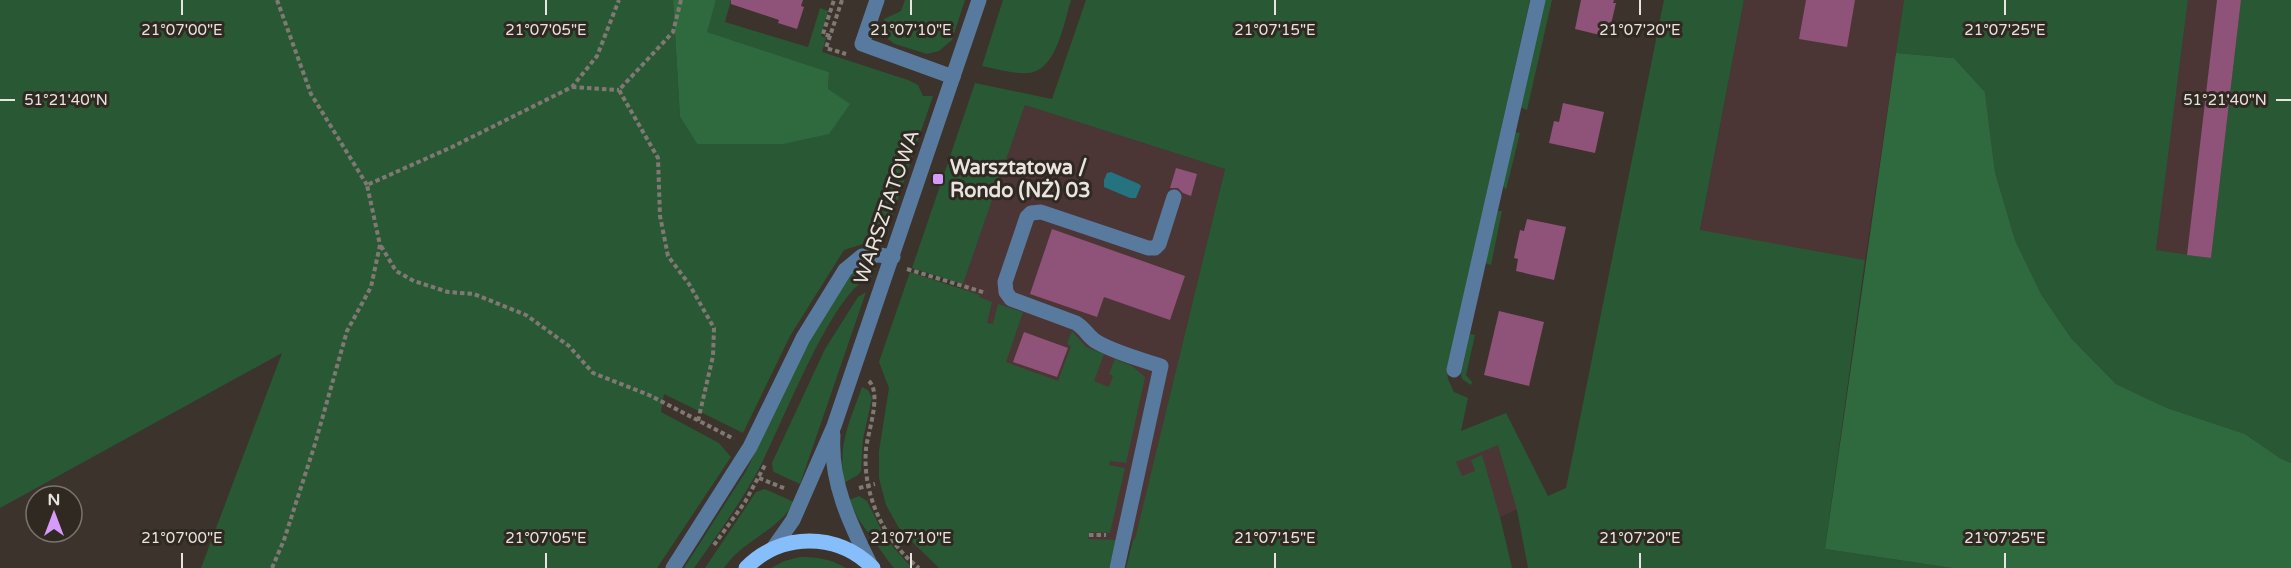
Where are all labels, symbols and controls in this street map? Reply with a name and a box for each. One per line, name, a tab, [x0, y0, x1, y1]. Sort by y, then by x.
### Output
text: 21°07'00"E	[141, 21, 223, 39]
text: 21°07'05"E	[505, 21, 587, 39]
text: 21°07'10"E	[870, 21, 952, 39]
text: 21°07'15"E	[1234, 21, 1316, 39]
text: 21°07'20"E	[1599, 21, 1681, 39]
text: 21°07'25"E	[1964, 21, 2046, 39]
text: 51°21'40"N	[24, 91, 108, 109]
text: 51°21'40"N	[2183, 91, 2267, 109]
street label: WARSZTATOWA	[849, 126, 925, 288]
place label: Warsztatowa / Rondo (NŻ) 03	[950, 156, 1091, 203]
marker: Warsztatowa / Rondo (NŻ) 03	[931, 172, 945, 186]
north arrow	[24, 484, 84, 544]
text: N	[48, 490, 60, 510]
text: 21°07'00"E	[141, 529, 223, 547]
text: 21°07'05"E	[505, 529, 587, 547]
text: 21°07'10"E	[870, 529, 952, 547]
text: 21°07'15"E	[1234, 529, 1316, 547]
text: 21°07'20"E	[1599, 529, 1681, 547]
text: 21°07'25"E	[1964, 529, 2046, 547]

